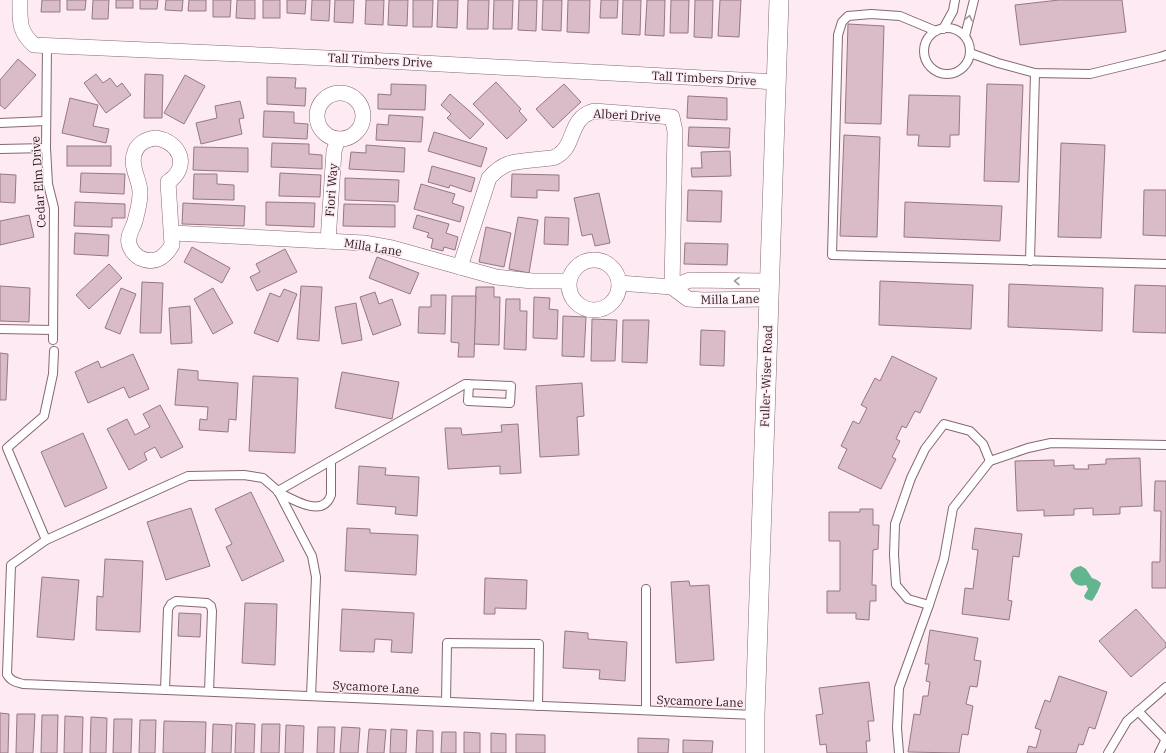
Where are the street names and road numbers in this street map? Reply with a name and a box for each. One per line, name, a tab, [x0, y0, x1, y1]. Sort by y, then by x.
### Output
street label: Tall Timbers Drive	[327, 50, 433, 70]
street label: Tall Timbers Drive	[651, 68, 757, 88]
street label: Alberi Drive	[593, 106, 661, 124]
street label: Cedar Elm Drive	[27, 136, 49, 228]
street label: Fiori Way	[322, 162, 340, 217]
street label: Milla Lane	[343, 235, 403, 259]
street label: Milla Lane	[701, 291, 759, 307]
street label: Fuller-Wiser Road	[757, 325, 775, 427]
street label: Sycamore Lane	[332, 677, 420, 697]
street label: Sycamore Lane	[656, 692, 744, 710]

